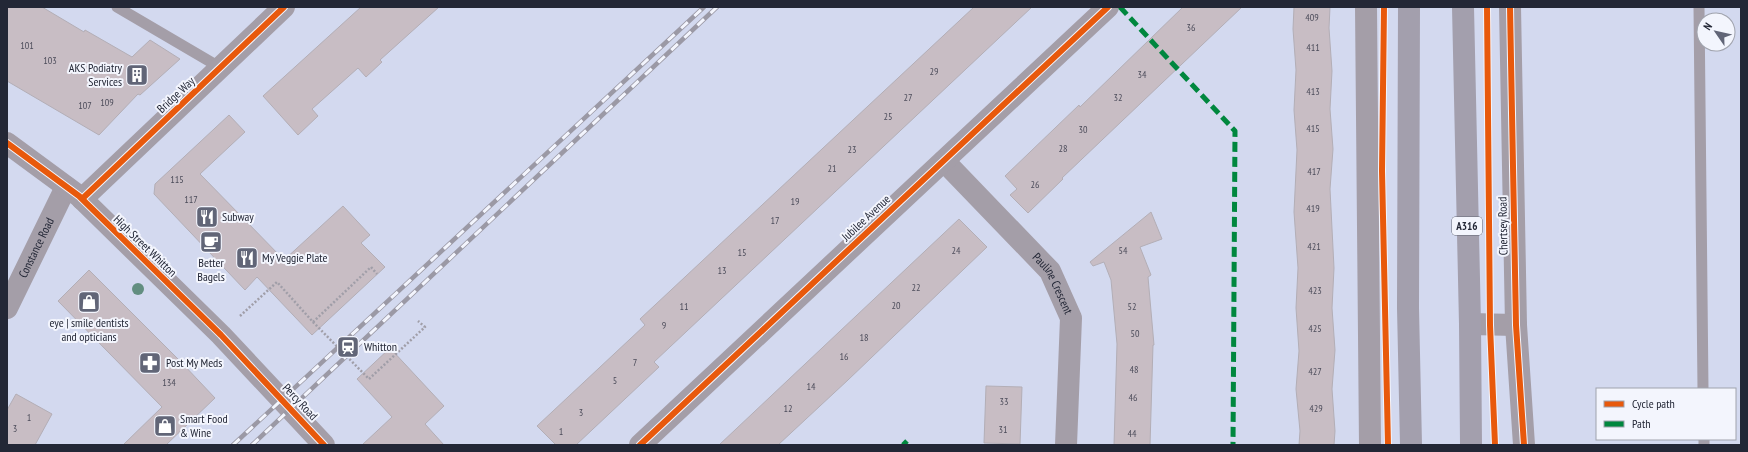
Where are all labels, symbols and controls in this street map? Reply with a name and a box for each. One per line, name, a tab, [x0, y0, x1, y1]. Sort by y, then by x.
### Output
house number: 409	[1305, 11, 1319, 24]
north arrow	[1696, 12, 1736, 52]
text: N	[1700, 20, 1715, 33]
house number: 36	[1187, 21, 1196, 34]
house number: 101	[20, 39, 34, 52]
house number: 411	[1306, 41, 1320, 54]
house number: 103	[43, 54, 57, 67]
place label: AKS Podiatry Services	[69, 60, 122, 89]
building icon: AKS Podiatry Services	[124, 62, 150, 88]
house number: 29	[930, 65, 939, 78]
house number: 34	[1138, 68, 1147, 81]
street label: Bridge Way	[154, 73, 198, 116]
house number: 413	[1306, 85, 1320, 98]
house number: 27	[904, 91, 913, 104]
house number: 32	[1114, 91, 1123, 104]
house number: 109	[100, 96, 114, 109]
house number: 107	[78, 99, 92, 112]
house number: 25	[884, 110, 893, 123]
house number: 415	[1306, 122, 1320, 135]
house number: 30	[1079, 123, 1088, 136]
house number: 28	[1059, 142, 1068, 155]
house number: 23	[848, 143, 857, 156]
house number: 21	[828, 162, 837, 175]
house number: 417	[1307, 165, 1321, 178]
house number: 115	[170, 173, 184, 186]
house number: 26	[1031, 178, 1040, 191]
street label: Jubilee Avenue	[837, 191, 893, 245]
house number: 117	[184, 193, 198, 206]
house number: 19	[791, 195, 800, 208]
street label: Chertsey Road	[1494, 197, 1511, 255]
house number: 419	[1306, 202, 1320, 215]
restaurant icon: Subway	[194, 204, 220, 230]
place label: Subway	[222, 209, 254, 224]
street label: High Street Whitton	[111, 212, 180, 280]
house number: 17	[771, 214, 780, 227]
street label: Constance Road	[15, 215, 57, 280]
road number: A316	[1452, 217, 1482, 235]
cafe icon: Better Bagels	[198, 229, 224, 255]
house number: 421	[1307, 240, 1321, 253]
house number: 24	[952, 244, 961, 257]
house number: 54	[1119, 244, 1128, 257]
restaurant icon: My Veggie Plate	[234, 245, 260, 271]
house number: 15	[738, 246, 747, 259]
place label: My Veggie Plate	[262, 250, 328, 265]
street label: Pauline Crescent	[1030, 250, 1077, 317]
place label: Better Bagels	[197, 255, 225, 284]
house number: 13	[718, 264, 727, 277]
house number: 22	[912, 281, 921, 294]
house number: 423	[1308, 284, 1322, 297]
shop icon: eye | smile dentists and opticians	[76, 289, 102, 315]
house number: 20	[892, 299, 901, 312]
house number: 11	[680, 300, 689, 313]
house number: 52	[1128, 300, 1137, 313]
place label: eye | smile dentists and opticians	[49, 315, 129, 344]
house number: 9	[662, 319, 666, 332]
house number: 425	[1308, 322, 1322, 335]
house number: 50	[1131, 327, 1140, 340]
house number: 18	[860, 331, 869, 344]
station icon: Whitton	[335, 334, 361, 360]
place label: Whitton	[364, 339, 397, 354]
pharmacy icon: Post My Meds	[137, 350, 163, 376]
house number: 16	[840, 350, 849, 363]
place label: Post My Meds	[166, 355, 222, 370]
house number: 7	[633, 356, 637, 369]
house number: 48	[1130, 363, 1139, 376]
house number: 427	[1308, 365, 1322, 378]
house number: 5	[613, 374, 617, 387]
house number: 134	[162, 376, 176, 389]
street label: Percy Road	[280, 380, 321, 423]
house number: 14	[807, 380, 816, 393]
legend	[1596, 388, 1736, 440]
house number: 46	[1129, 391, 1138, 404]
house number: 33	[1000, 395, 1009, 408]
text: Cycle path	[1632, 396, 1675, 411]
house number: 12	[784, 402, 793, 415]
house number: 429	[1309, 402, 1323, 415]
house number: 3	[579, 406, 583, 419]
house number: 1	[27, 411, 31, 424]
place label: Smart Food & Wine	[180, 411, 228, 440]
shop icon: Smart Food & Wine	[152, 413, 178, 439]
text: Path	[1632, 416, 1650, 431]
house number: 3	[13, 422, 17, 435]
house number: 31	[999, 423, 1008, 436]
house number: 1	[559, 425, 563, 438]
house number: 44	[1128, 427, 1137, 440]

